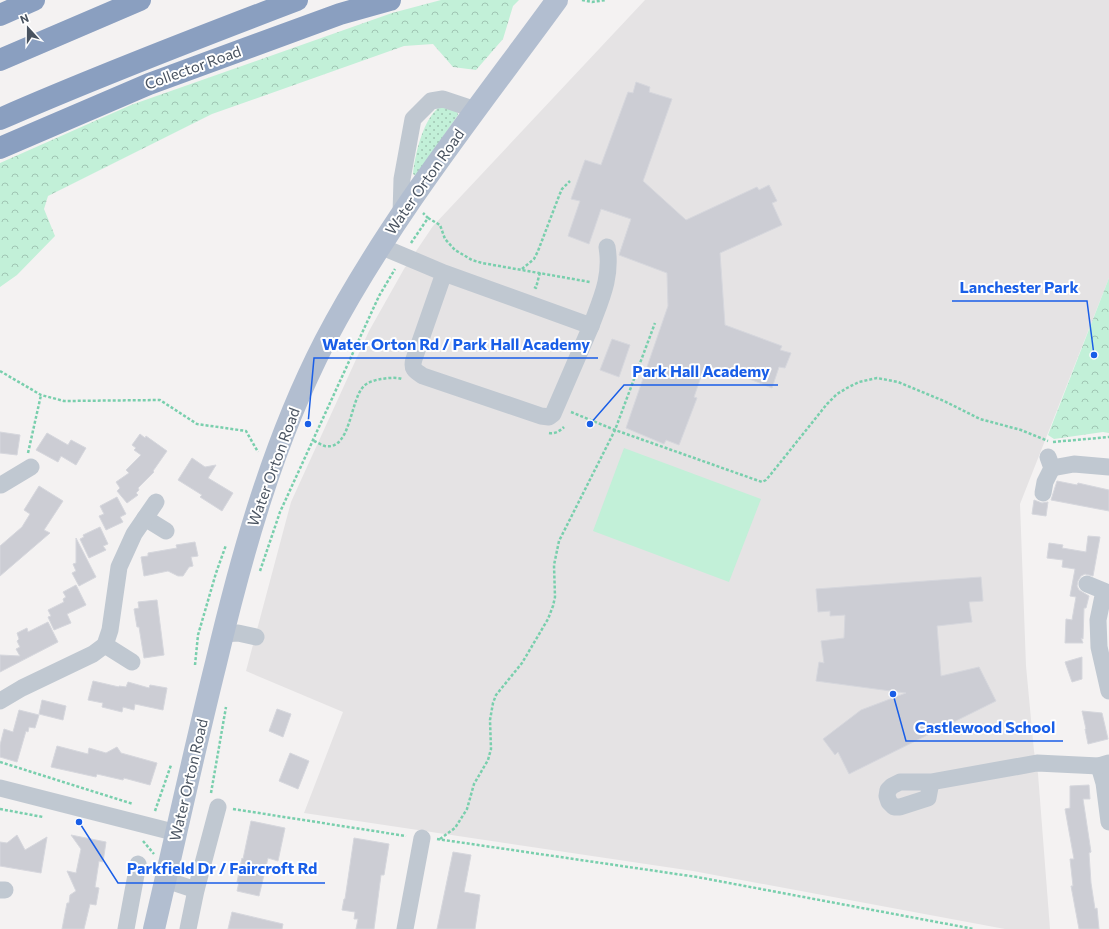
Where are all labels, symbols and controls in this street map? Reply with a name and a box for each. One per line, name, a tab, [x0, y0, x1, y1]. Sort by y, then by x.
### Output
north arrow	[8, 8, 48, 48]
text: N	[18, 11, 30, 26]
street label: Collector Road	[142, 41, 243, 93]
street label: Water Orton Road	[381, 125, 467, 238]
callout: Lanchester Park	[952, 273, 1087, 301]
text: Lanchester Park	[959, 277, 1079, 296]
callout: Water Orton Rd / Park Hall Academy	[314, 330, 598, 358]
text: Water Orton Rd / Park Hall Academy	[322, 334, 590, 353]
callout: Park Hall Academy	[624, 357, 778, 385]
text: Park Hall Academy	[632, 361, 770, 380]
street label: Water Orton Road	[243, 405, 303, 528]
callout: Castlewood School	[906, 713, 1063, 741]
street label: Water Orton Road	[165, 717, 211, 843]
text: Castlewood School	[915, 717, 1055, 736]
callout: Parkfield Dr / Faircroft Rd	[118, 855, 325, 883]
text: Parkfield Dr / Faircroft Rd	[127, 858, 317, 877]

